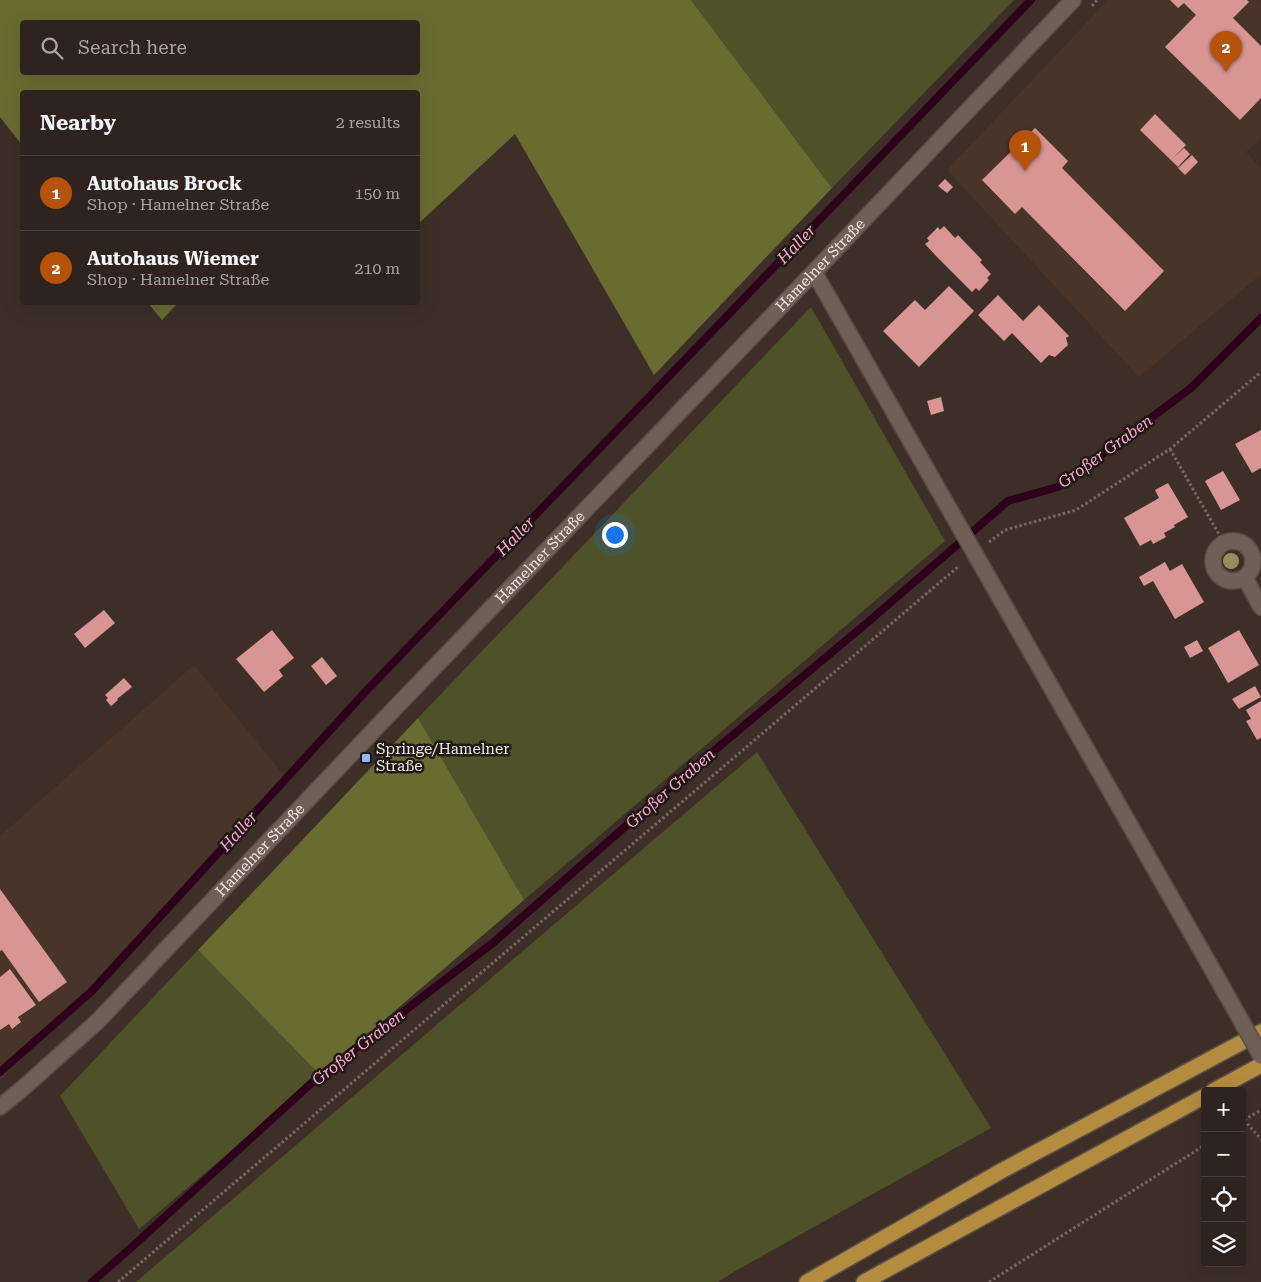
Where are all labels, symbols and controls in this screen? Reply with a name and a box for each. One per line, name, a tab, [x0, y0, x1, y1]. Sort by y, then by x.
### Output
search box	[20, 20, 420, 75]
pin: 2	[1210, 31, 1242, 72]
icon: search	[38, 34, 66, 62]
text: Search here	[78, 36, 187, 59]
text: Nearby	[40, 111, 116, 135]
text: 2 results	[336, 113, 400, 132]
pin: 1	[1009, 130, 1041, 171]
text: Autohaus Brock	[87, 172, 242, 195]
text: 1	[52, 184, 60, 203]
text: 150 m	[354, 184, 400, 203]
text: Shop · Hamelner Straße	[87, 195, 269, 214]
street label: Hamelner Straße	[772, 215, 869, 315]
water label: Haller	[772, 221, 820, 269]
text: Autohaus Wiemer	[87, 247, 259, 270]
text: 2	[52, 259, 60, 278]
text: 210 m	[354, 259, 400, 278]
text: Shop · Hamelner Straße	[87, 270, 269, 289]
water label: Großer Graben	[1054, 411, 1156, 492]
street label: Hamelner Straße	[491, 507, 589, 607]
water label: Haller	[491, 513, 539, 561]
your location	[602, 522, 628, 548]
place label: Springe/Hamelner Straße	[376, 740, 509, 775]
water label: Großer Graben	[622, 744, 719, 832]
marker: Springe/Hamelner Straße	[360, 752, 372, 764]
street label: Hamelner Straße	[212, 800, 308, 900]
water label: Haller	[215, 807, 261, 856]
water label: Großer Graben	[308, 1005, 408, 1089]
map controls	[1201, 1087, 1246, 1267]
button: +	[1201, 1087, 1246, 1132]
button: −	[1201, 1132, 1246, 1177]
button: locate	[1201, 1177, 1246, 1222]
button: layers	[1201, 1222, 1246, 1267]

